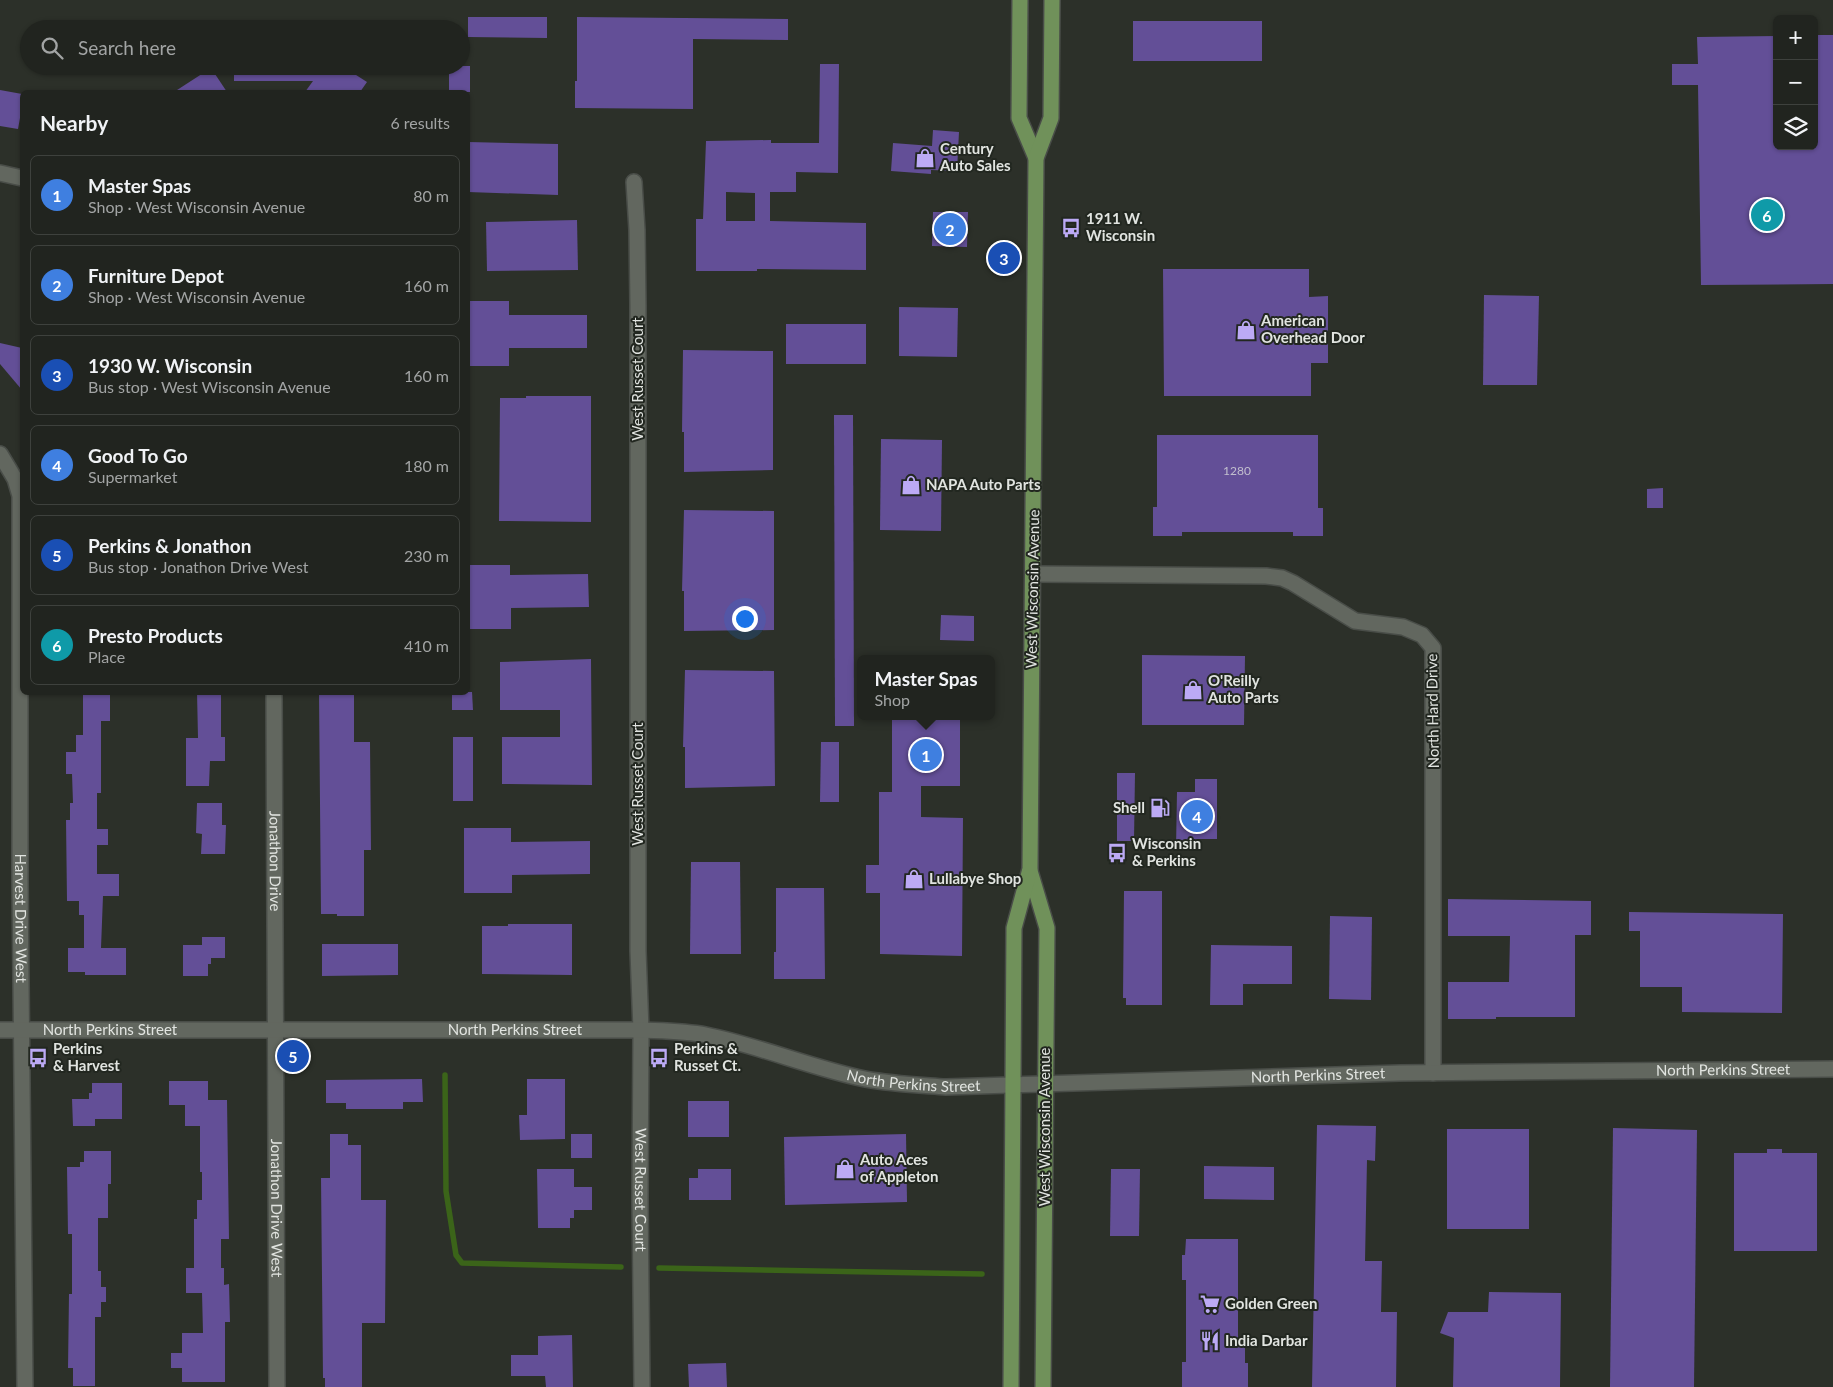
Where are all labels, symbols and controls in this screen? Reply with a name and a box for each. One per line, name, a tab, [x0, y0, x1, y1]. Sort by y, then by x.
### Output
map controls	[1773, 15, 1818, 150]
button: +	[1773, 15, 1818, 60]
search box	[20, 20, 470, 75]
icon: search	[38, 34, 66, 62]
text: Search here	[78, 36, 176, 59]
button: −	[1773, 60, 1818, 105]
button: layers	[1773, 105, 1818, 150]
text: Nearby	[40, 110, 108, 135]
text: 6 results	[390, 113, 450, 132]
place label: Century Auto Sales	[939, 139, 1011, 174]
shop icon: Century Auto Sales	[914, 147, 936, 169]
text: Master Spas	[88, 174, 191, 197]
text: 1	[52, 186, 62, 205]
text: 80 m	[413, 186, 449, 205]
pin: 6	[1751, 196, 1783, 234]
text: Shop · West Wisconsin Avenue	[88, 197, 305, 216]
place label: 1911 W. Wisconsin	[1086, 209, 1155, 244]
pin: 2	[934, 210, 966, 248]
bus stop icon: 1911 W. Wisconsin	[1060, 217, 1082, 239]
pin: 3	[988, 239, 1020, 277]
text: Furniture Depot	[88, 264, 224, 287]
text: 2	[52, 276, 62, 295]
text: 160 m	[404, 276, 449, 295]
text: Shop · West Wisconsin Avenue	[88, 287, 305, 306]
place label: American Overhead Door	[1260, 311, 1365, 346]
street label: West Russet Court	[628, 317, 646, 441]
shop icon: American Overhead Door	[1235, 319, 1257, 341]
text: 1930 W. Wisconsin	[88, 354, 252, 377]
text: 3	[52, 366, 62, 385]
text: 160 m	[404, 366, 449, 385]
text: Bus stop · West Wisconsin Avenue	[88, 377, 331, 396]
text: Good To Go	[88, 444, 188, 467]
text: 4	[52, 456, 62, 475]
text: 180 m	[404, 456, 449, 475]
house number: 1280	[1223, 463, 1251, 478]
text: Supermarket	[88, 467, 177, 486]
shop icon: NAPA Auto Parts	[900, 474, 922, 496]
place label: NAPA Auto Parts	[926, 475, 1041, 493]
street label: West Wisconsin Avenue	[1022, 509, 1042, 669]
text: Perkins & Jonathon	[88, 534, 251, 557]
text: 5	[52, 546, 62, 565]
text: 230 m	[404, 546, 449, 565]
text: Bus stop · Jonathon Drive West	[88, 557, 309, 576]
your location	[732, 606, 758, 632]
text: Presto Products	[88, 624, 223, 647]
text: 6	[52, 636, 62, 655]
text: 410 m	[404, 636, 449, 655]
text: Place	[88, 647, 125, 666]
street label: North Hard Drive	[1422, 653, 1442, 768]
popup	[857, 655, 995, 720]
text: Master Spas	[874, 667, 978, 690]
place label: O'Reilly Auto Parts	[1207, 671, 1279, 706]
shop icon: O'Reilly Auto Parts	[1182, 679, 1204, 701]
text: Shop	[874, 690, 910, 709]
street label: West Russet Court	[628, 722, 646, 846]
pin: 1	[910, 736, 942, 774]
fuel station icon: Shell	[1149, 797, 1171, 819]
pin: 4	[1181, 797, 1213, 835]
place label: Shell	[1113, 798, 1145, 816]
street label: Jonathon Drive	[267, 811, 285, 911]
place label: Wisconsin & Perkins	[1132, 834, 1201, 869]
bus stop icon: Wisconsin & Perkins	[1106, 842, 1128, 864]
street label: Harvest Drive West	[12, 853, 31, 983]
shop icon: Lullabye Shop	[903, 868, 925, 890]
place label: Lullabye Shop	[929, 869, 1021, 887]
street label: North Perkins Street	[43, 1020, 178, 1038]
street label: North Perkins Street	[448, 1020, 583, 1038]
pin: 5	[277, 1037, 309, 1075]
place label: Perkins & Harvest	[53, 1039, 120, 1074]
place label: Perkins & Russet Ct.	[674, 1039, 741, 1074]
bus stop icon: Perkins & Harvest	[27, 1047, 49, 1069]
bus stop icon: Perkins & Russet Ct.	[648, 1047, 670, 1069]
street label: West Wisconsin Avenue	[1035, 1047, 1053, 1207]
street label: North Perkins Street	[1656, 1059, 1791, 1079]
street label: North Perkins Street	[1251, 1063, 1386, 1086]
street label: North Perkins Street	[845, 1065, 981, 1095]
street label: West Russet Court	[632, 1128, 651, 1252]
street label: Jonathon Drive West	[268, 1139, 287, 1278]
place label: Auto Aces of Appleton	[859, 1150, 938, 1185]
shop icon: Auto Aces of Appleton	[834, 1158, 856, 1180]
supermarket icon: Golden Green	[1199, 1293, 1221, 1315]
place label: Golden Green	[1225, 1294, 1317, 1312]
restaurant icon: India Darbar	[1199, 1330, 1221, 1352]
place label: India Darbar	[1225, 1331, 1308, 1349]

